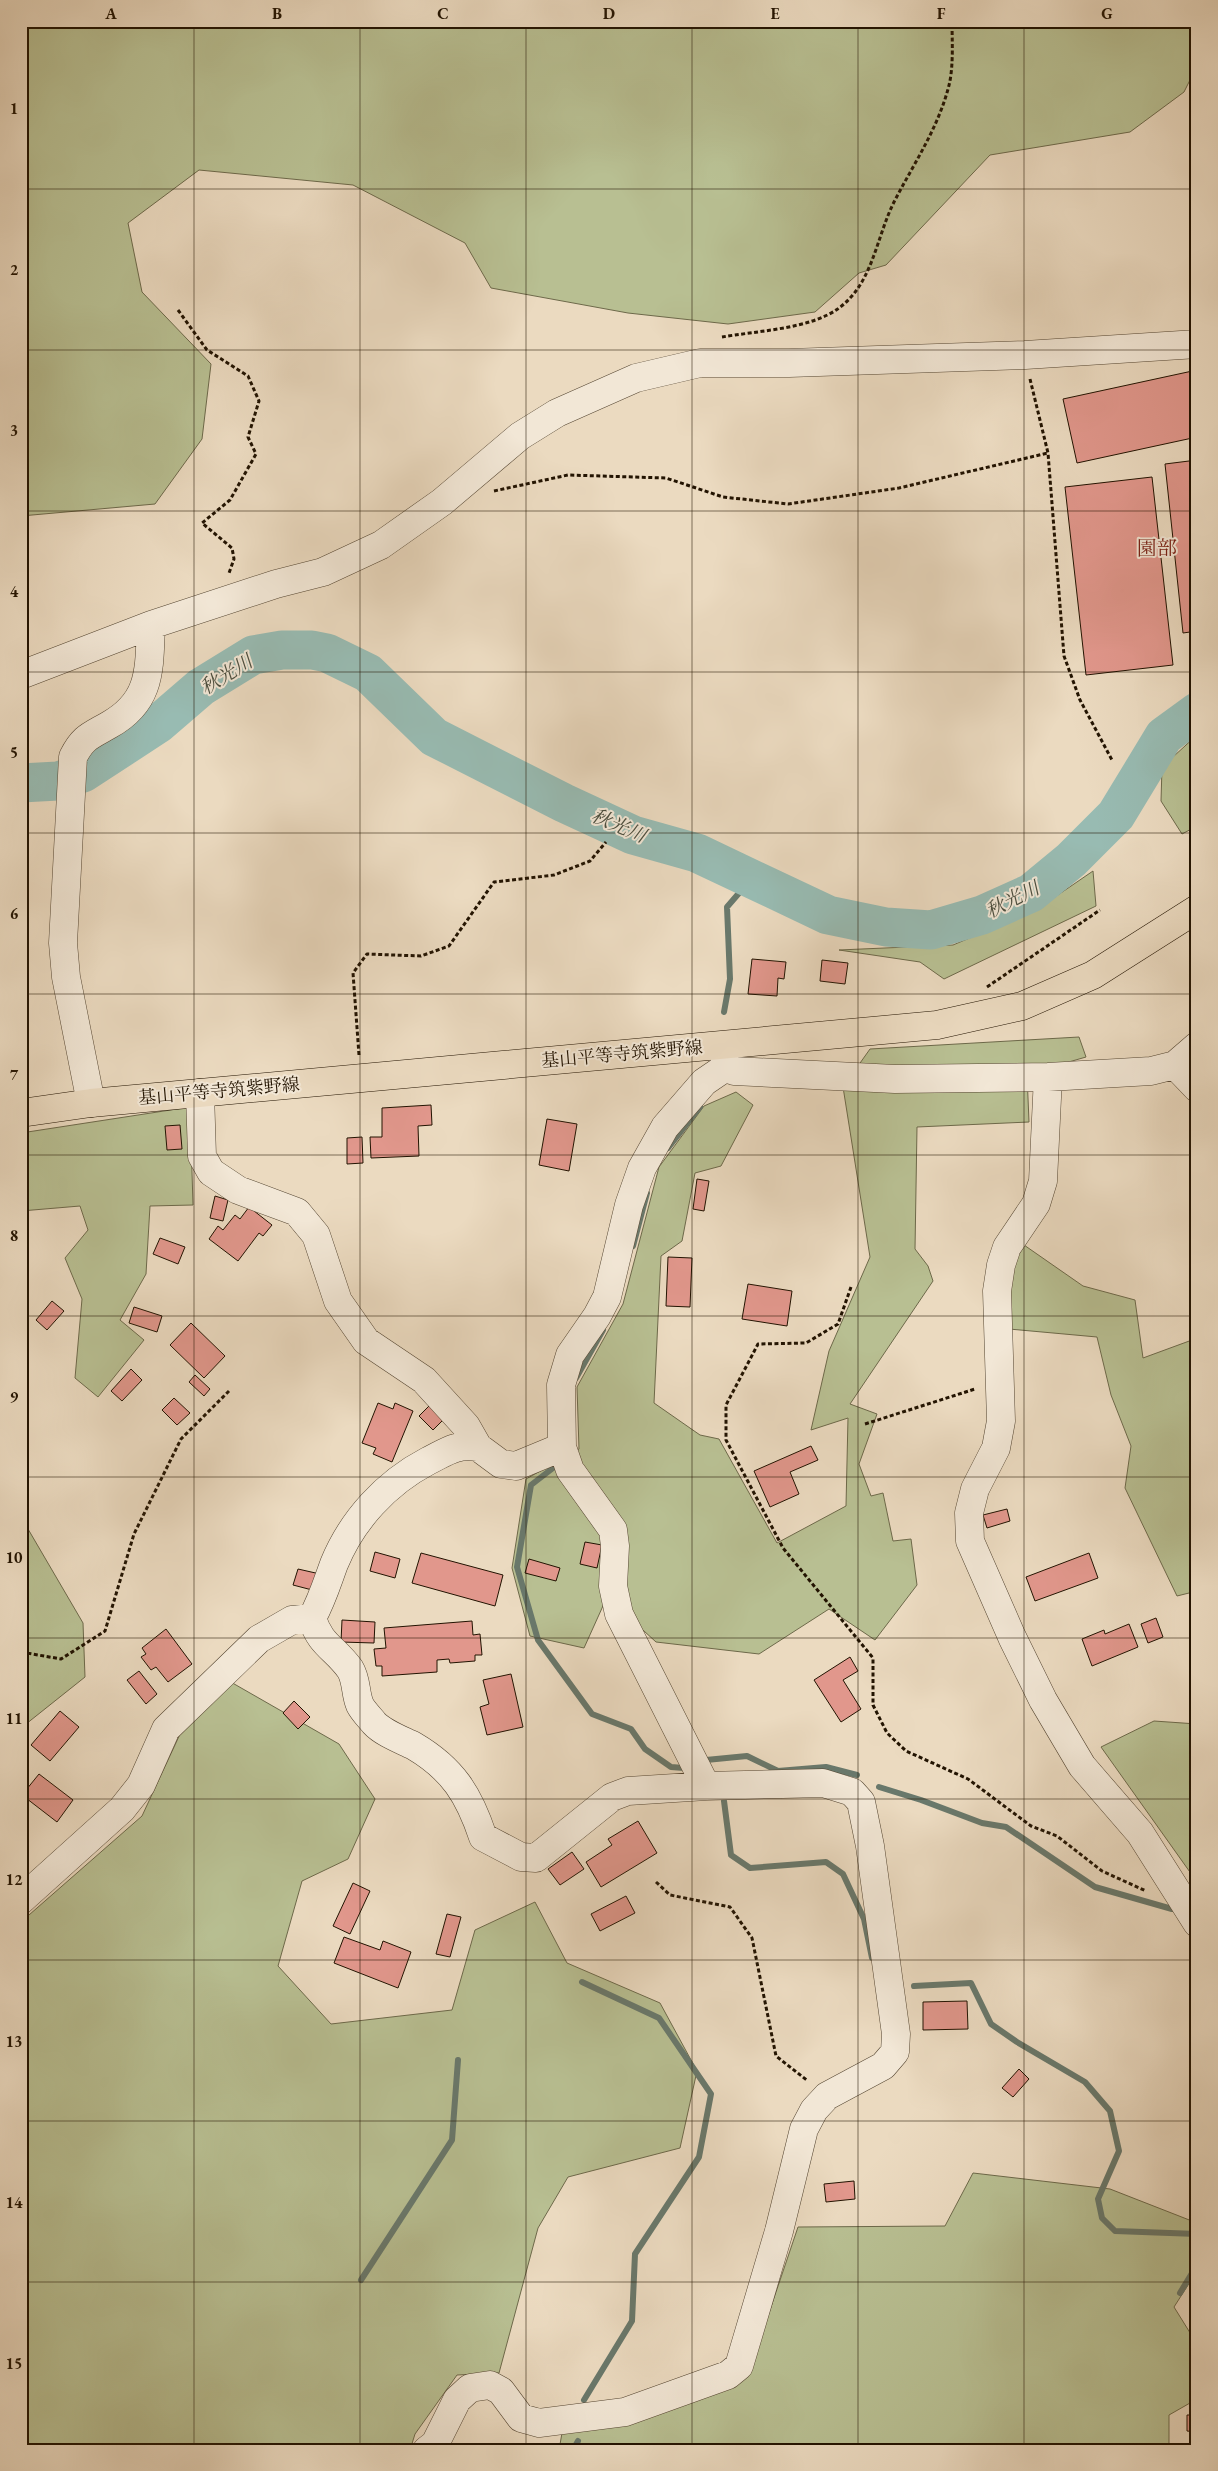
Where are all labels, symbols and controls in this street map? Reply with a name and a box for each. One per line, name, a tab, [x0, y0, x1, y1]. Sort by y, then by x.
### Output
text: A	[104, 3, 117, 24]
text: B	[272, 3, 282, 24]
text: C	[437, 3, 449, 24]
text: D	[603, 3, 615, 24]
text: E	[770, 3, 780, 24]
text: F	[937, 3, 946, 24]
text: G	[1101, 3, 1113, 24]
text: 1	[10, 98, 18, 119]
text: 2	[10, 259, 19, 280]
text: 3	[10, 420, 18, 441]
district label: 園部	[1137, 535, 1177, 561]
text: 4	[10, 581, 19, 602]
water label: 秋光川	[195, 648, 259, 700]
text: 5	[10, 742, 18, 763]
water label: 秋光川	[588, 803, 652, 849]
water label: 秋光川	[981, 874, 1045, 924]
text: 6	[10, 903, 19, 924]
street label: 基山平等寺筑紫野線	[540, 1035, 704, 1072]
text: 7	[10, 1064, 19, 1085]
street label: 基山平等寺筑紫野線	[137, 1072, 301, 1109]
text: 8	[10, 1225, 18, 1246]
text: 9	[10, 1386, 19, 1407]
text: 10	[6, 1547, 23, 1568]
text: 11	[6, 1708, 22, 1729]
text: 12	[6, 1869, 23, 1890]
text: 13	[6, 2031, 22, 2052]
text: 14	[6, 2192, 23, 2213]
text: 15	[6, 2353, 22, 2374]

